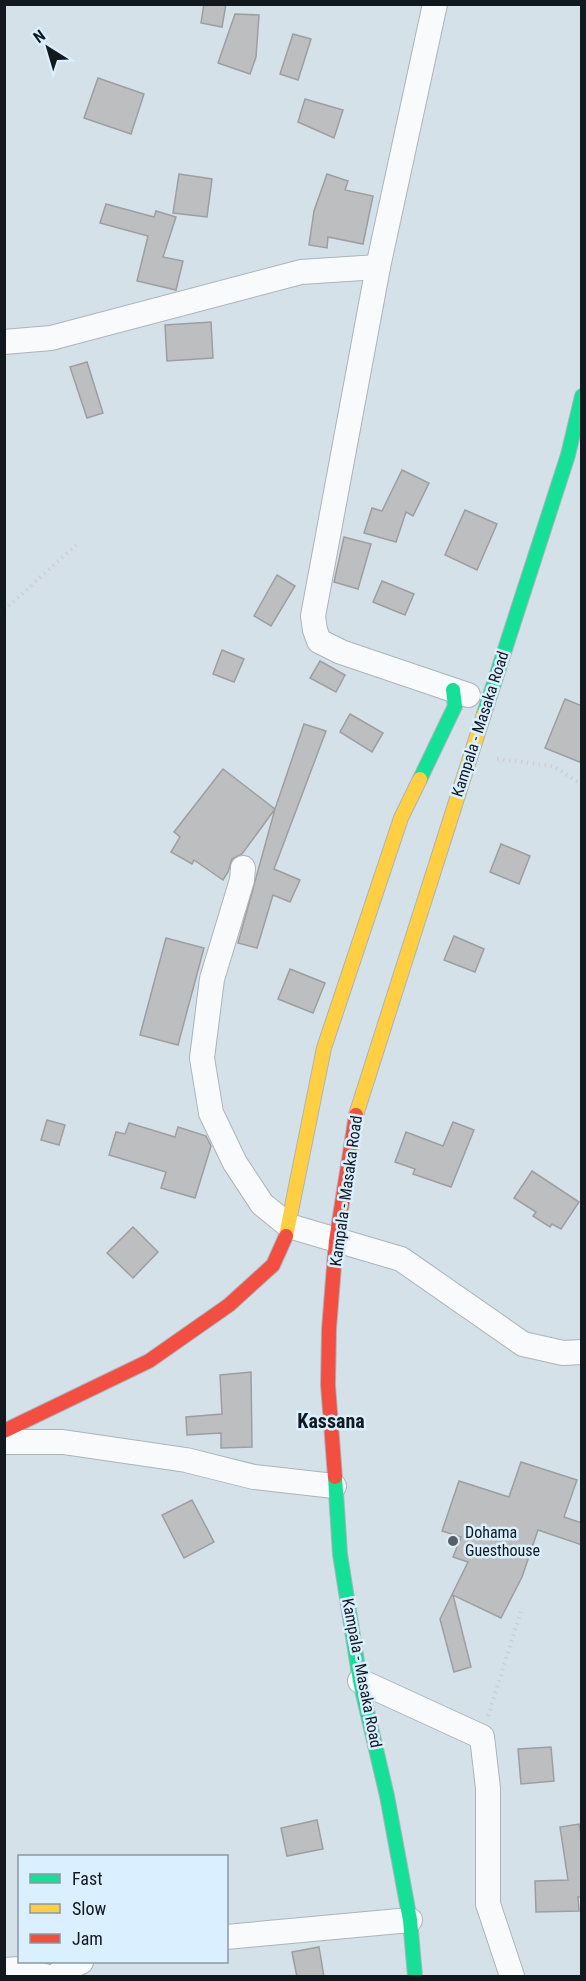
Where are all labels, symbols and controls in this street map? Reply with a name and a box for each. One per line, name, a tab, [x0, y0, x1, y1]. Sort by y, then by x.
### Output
north arrow	[18, 18, 78, 78]
text: N	[30, 26, 49, 47]
street label: Kampala - Masaka Road	[447, 649, 513, 799]
street label: Kampala - Masaka Road	[326, 1114, 366, 1268]
district label: Kassana	[297, 1409, 365, 1433]
place label: Dohama Guesthouse	[465, 1523, 540, 1560]
marker: Dohama Guesthouse	[446, 1534, 460, 1548]
street label: Kampala - Masaka Road	[338, 1597, 386, 1749]
legend	[18, 1855, 228, 1963]
text: Fast	[72, 1868, 103, 1889]
text: Slow	[72, 1898, 107, 1919]
text: Jam	[72, 1928, 103, 1949]

